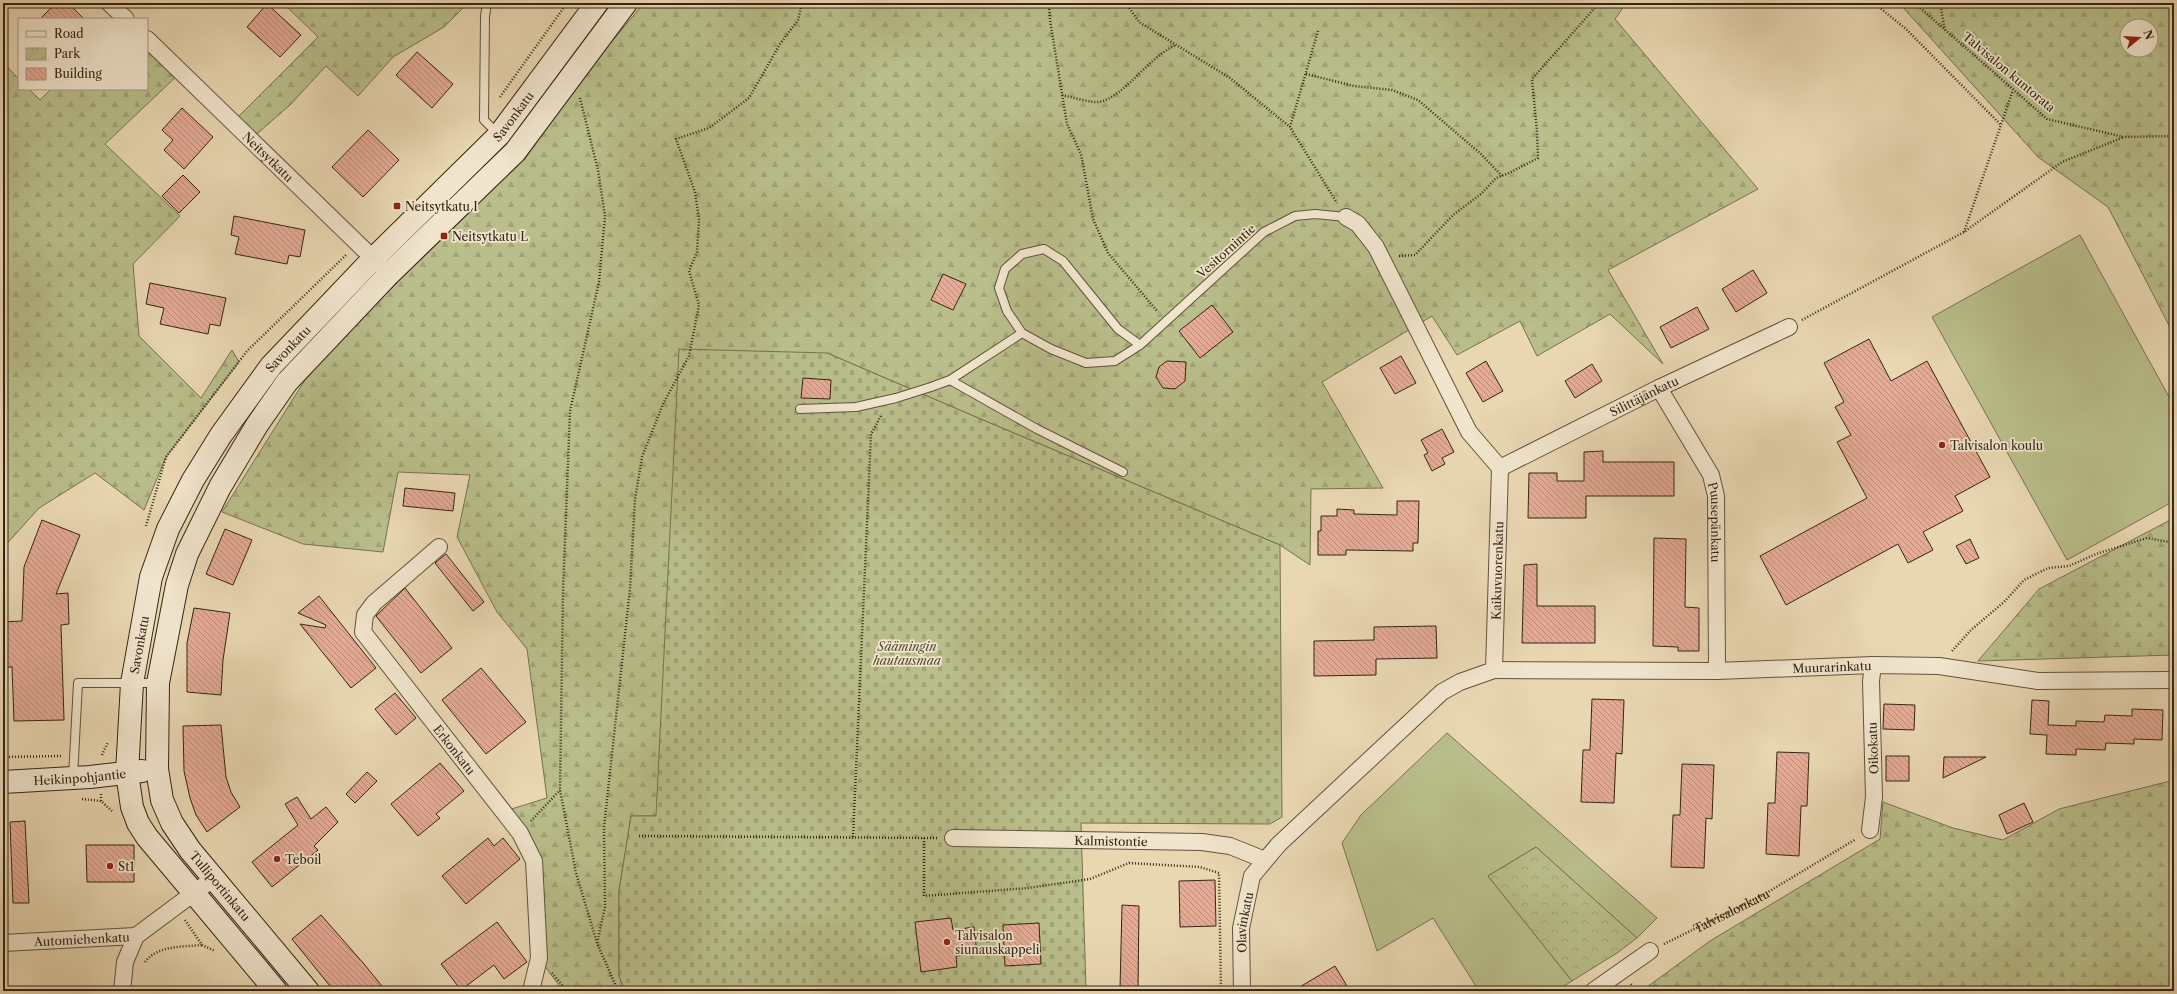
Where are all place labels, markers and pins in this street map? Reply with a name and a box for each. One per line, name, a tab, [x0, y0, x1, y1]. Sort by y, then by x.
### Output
place label: Neitsytkatu I	[405, 199, 478, 214]
marker: Neitsytkatu I	[392, 201, 402, 211]
place label: Neitsytkatu L	[452, 229, 528, 244]
marker: Neitsytkatu L	[439, 231, 449, 241]
place label: Talvisalon koulu	[1950, 438, 2044, 453]
marker: Talvisalon koulu	[1937, 440, 1947, 450]
place label: Teboil	[285, 852, 322, 867]
marker: Teboil	[272, 854, 282, 864]
place label: St1	[118, 859, 134, 874]
marker: St1	[105, 861, 115, 871]
place label: Talvisalon siunauskappeli	[955, 928, 1040, 957]
marker: Talvisalon siunauskappeli	[942, 937, 952, 947]

